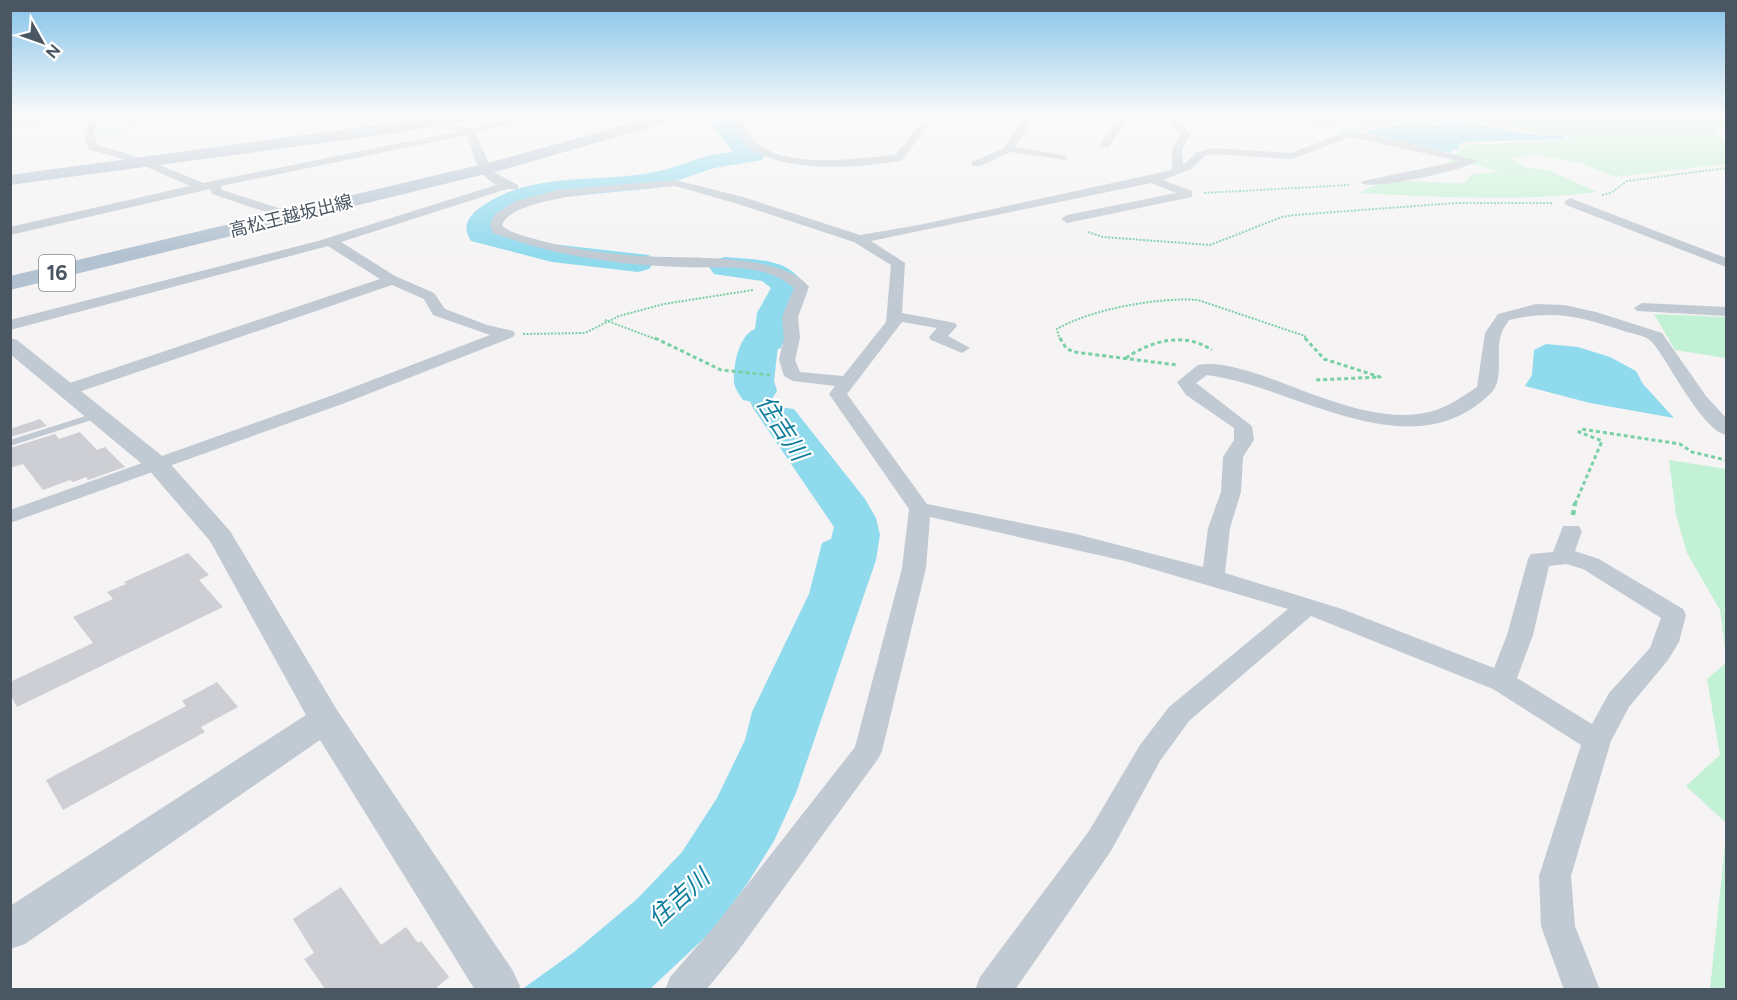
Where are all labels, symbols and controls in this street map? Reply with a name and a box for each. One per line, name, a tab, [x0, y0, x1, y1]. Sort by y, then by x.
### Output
north arrow	[12, 12, 72, 72]
text: N	[42, 40, 64, 62]
street label: 高松王越坂出線	[227, 190, 355, 242]
road number: 16	[39, 255, 75, 291]
water label: 住吉川	[751, 390, 816, 468]
water label: 住吉川	[642, 861, 717, 932]

